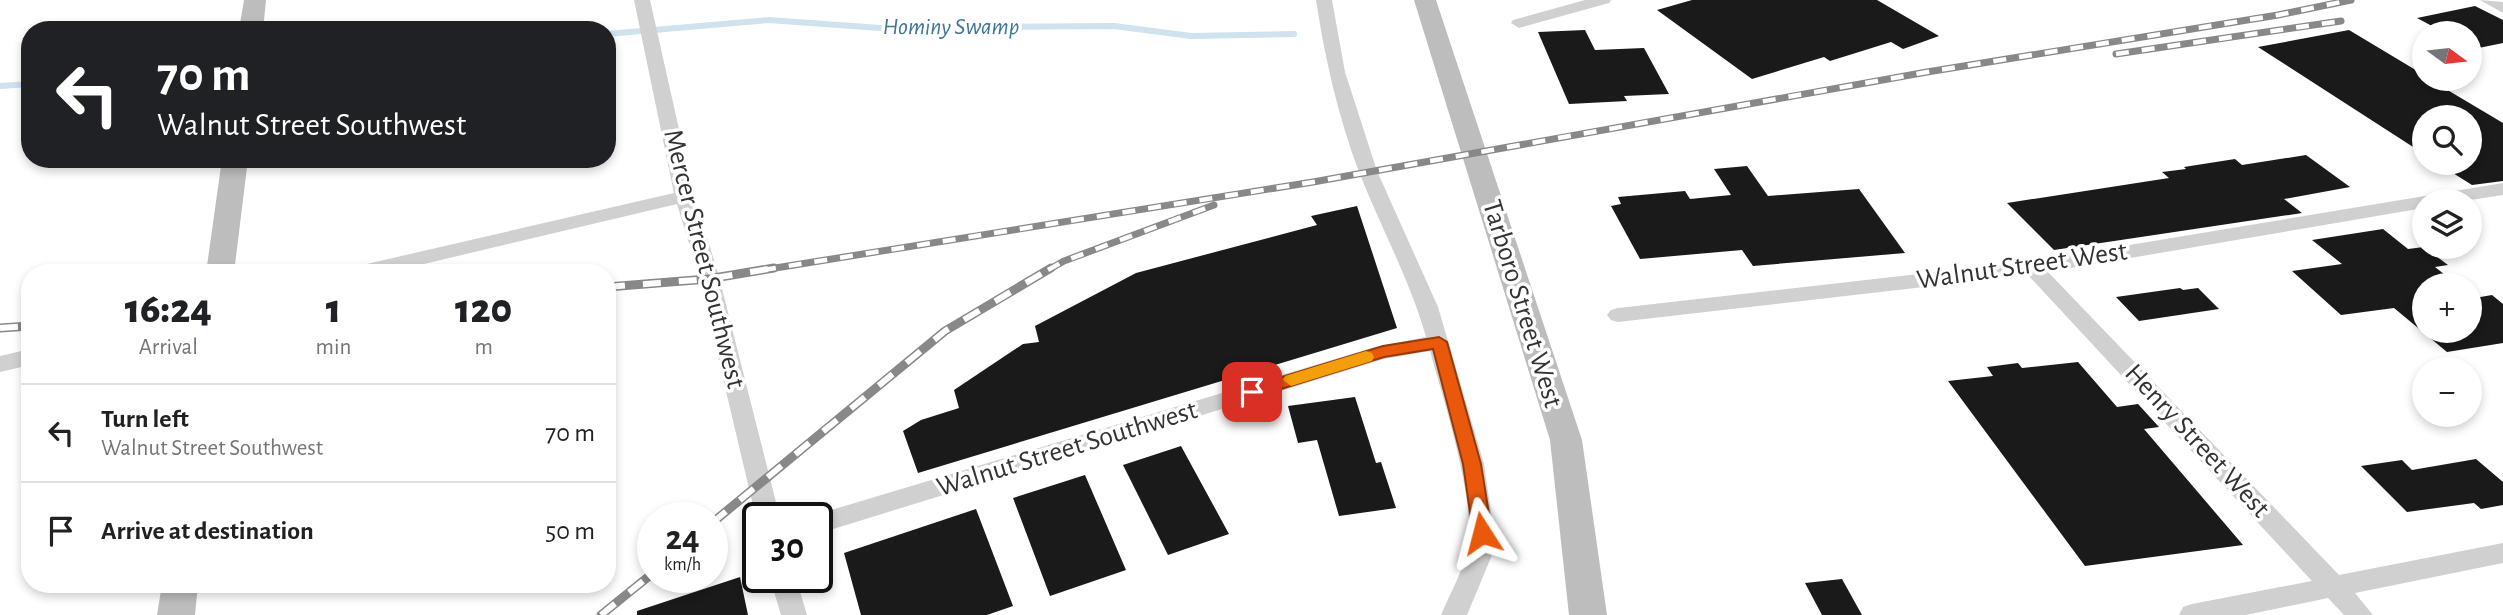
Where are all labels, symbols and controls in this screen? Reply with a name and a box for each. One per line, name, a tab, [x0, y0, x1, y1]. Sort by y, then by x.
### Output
water label: Hominy Swamp	[883, 15, 1019, 39]
north arrow	[2412, 21, 2482, 91]
map controls	[2412, 21, 2482, 427]
icon: left	[42, 49, 133, 140]
text: 70 m	[157, 51, 251, 100]
button: search	[2412, 105, 2482, 175]
text: Walnut Street Southwest	[157, 109, 466, 141]
street label: Mercer Street Southwest	[658, 127, 750, 391]
button: layers	[2412, 189, 2482, 259]
street label: Tarboro Street West	[1477, 197, 1567, 411]
street label: Walnut Street West	[1915, 237, 2129, 295]
button: +	[2412, 273, 2482, 343]
text: 16:24	[125, 288, 212, 330]
text: 1	[326, 288, 341, 330]
text: 120	[455, 288, 512, 330]
text: Arrival	[139, 336, 198, 359]
text: min	[316, 336, 351, 359]
text: m	[474, 336, 493, 359]
button: −	[2412, 357, 2482, 427]
street label: Henry Street West	[2119, 359, 2275, 523]
pin	[1222, 362, 1282, 422]
icon: arrive	[1233, 373, 1271, 411]
street label: Walnut Street Southwest	[934, 396, 1200, 502]
text: Turn left	[101, 406, 189, 432]
icon: left	[42, 414, 80, 452]
text: 70 m	[545, 420, 595, 446]
text: Walnut Street Southwest	[101, 437, 323, 460]
position arrow	[1445, 496, 1519, 570]
speed limit sign: 30	[742, 502, 833, 593]
icon: arrive	[42, 512, 80, 550]
text: Arrive at destination	[101, 518, 314, 544]
text: 50 m	[545, 518, 595, 544]
text: 24	[665, 521, 700, 556]
text: km/h	[664, 556, 701, 574]

